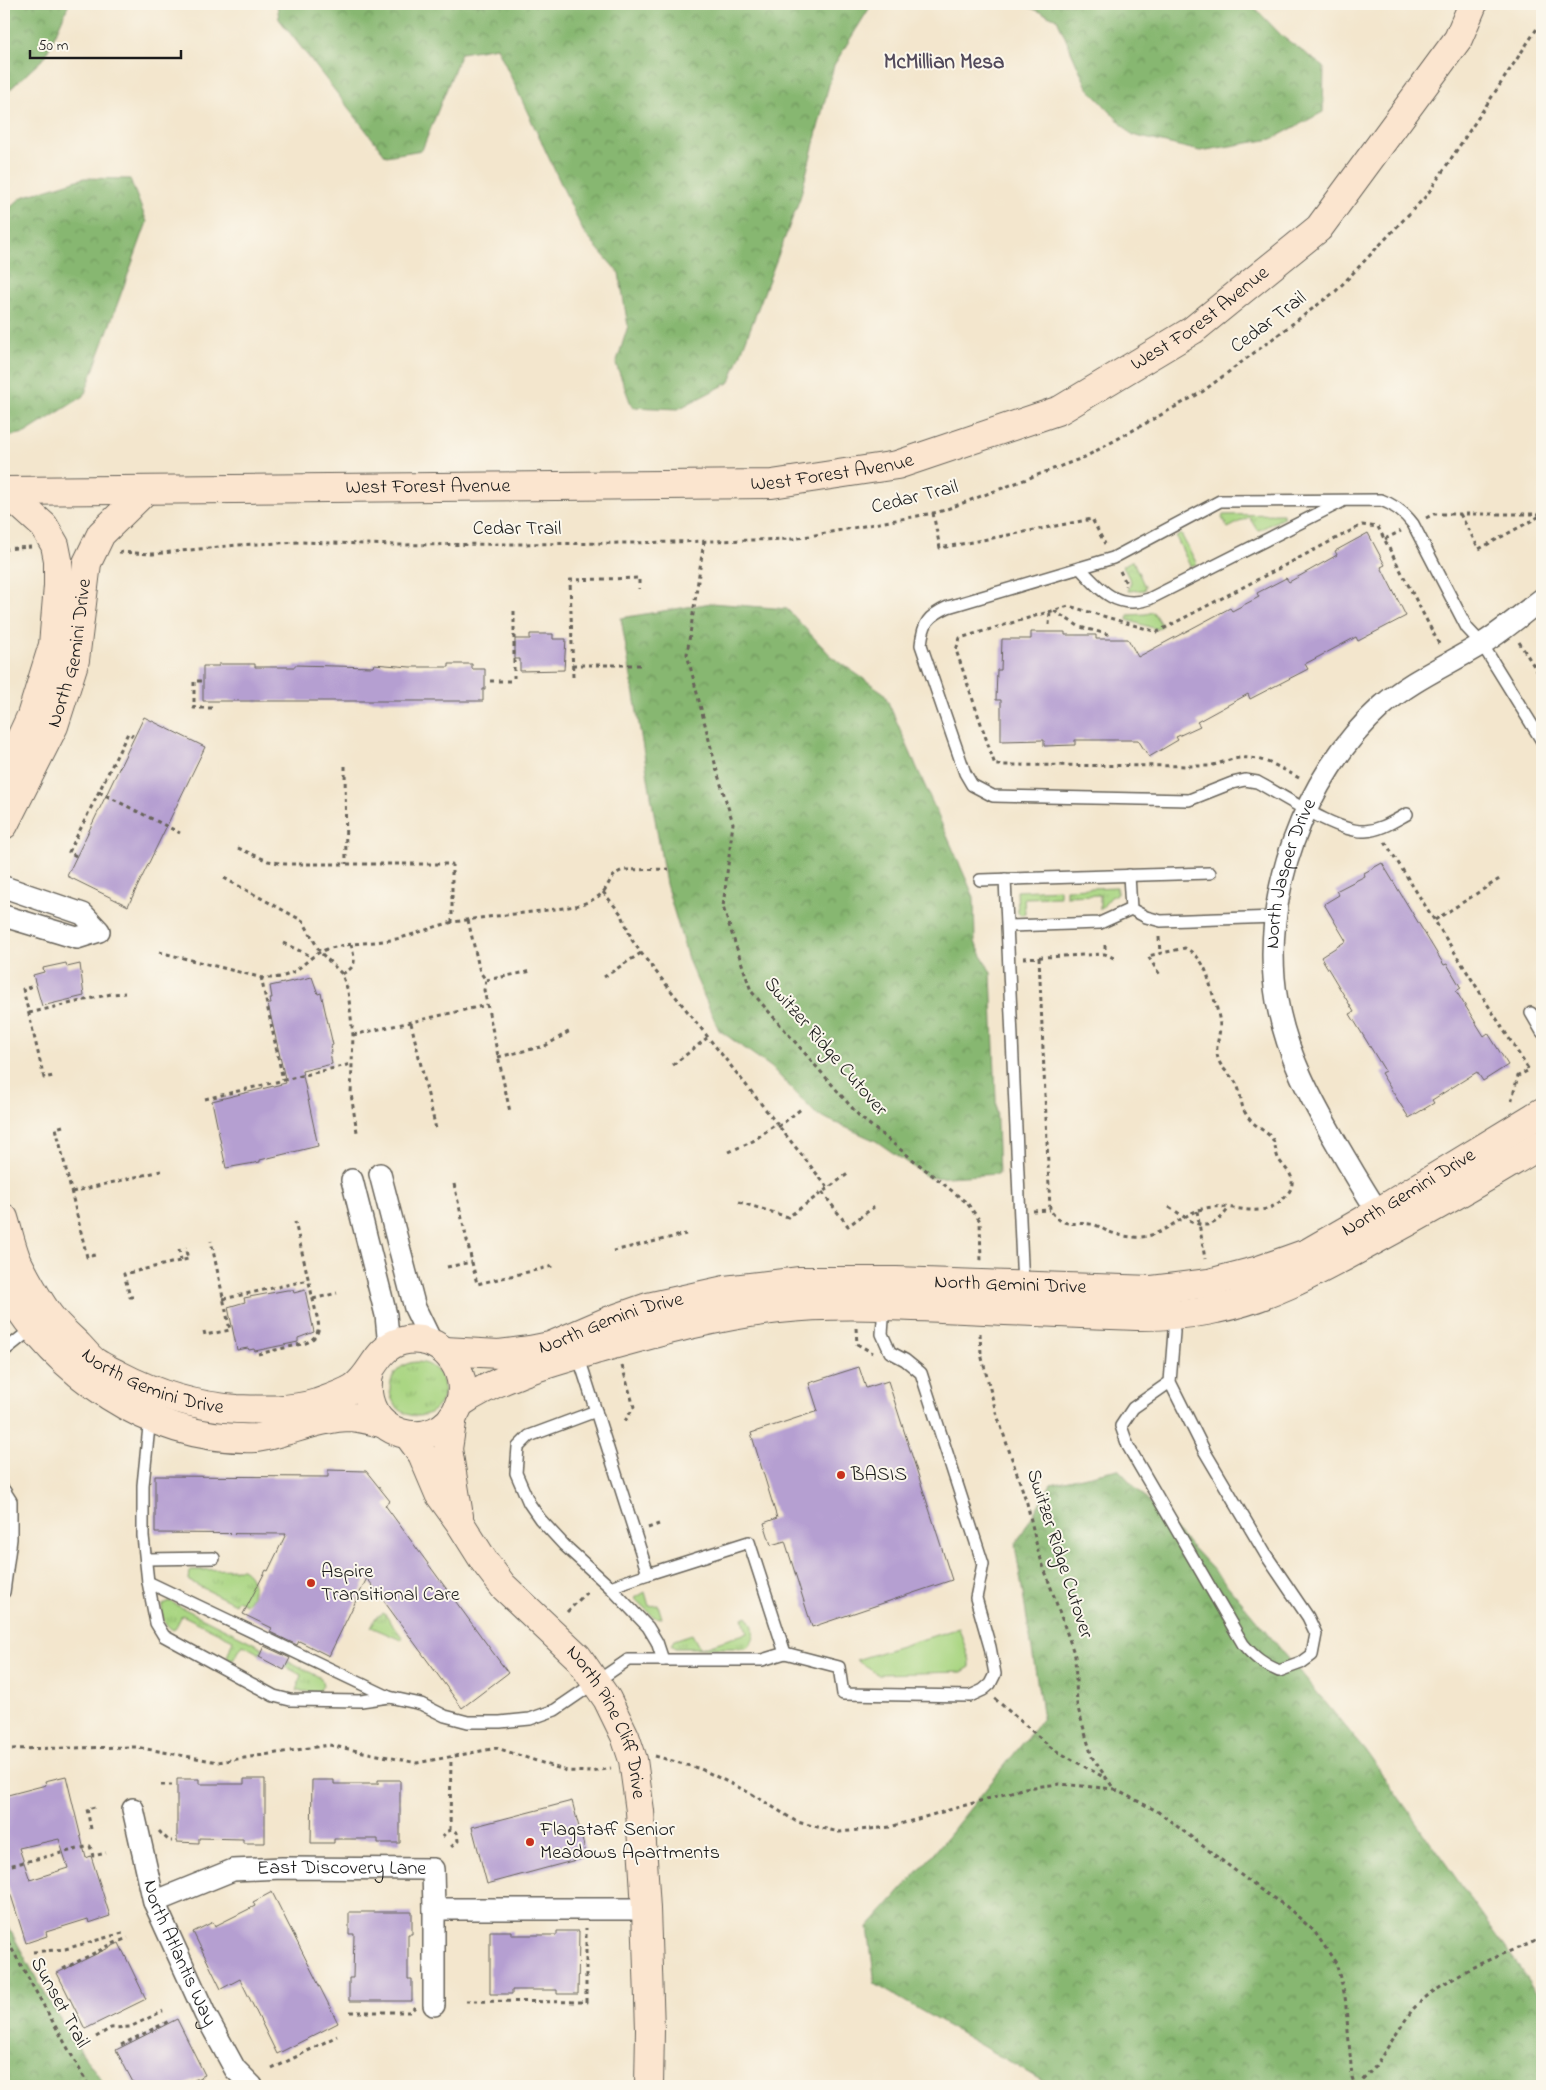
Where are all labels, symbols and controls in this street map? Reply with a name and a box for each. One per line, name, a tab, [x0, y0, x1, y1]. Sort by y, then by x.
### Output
scale bar	[30, 28, 181, 60]
text: 50 m	[38, 35, 69, 57]
district label: McMillian Mesa	[884, 48, 1004, 78]
street label: West Forest Avenue	[1125, 259, 1276, 379]
street label: Cedar Trail	[1225, 285, 1313, 361]
street label: West Forest Avenue	[750, 446, 918, 499]
street label: West Forest Avenue	[345, 472, 511, 502]
street label: Cedar Trail	[869, 473, 961, 523]
street label: Cedar Trail	[473, 515, 561, 544]
street label: North Gemini Drive	[40, 577, 99, 731]
street label: North Jasper Drive	[1259, 794, 1324, 949]
street label: Switzer Ridge Cutover	[755, 971, 894, 1124]
street label: North Gemini Drive	[1336, 1141, 1481, 1245]
street label: North Gemini Drive	[934, 1268, 1087, 1302]
street label: North Gemini Drive	[536, 1285, 686, 1362]
street label: North Gemini Drive	[74, 1342, 225, 1422]
place label: BASIS	[850, 1461, 907, 1490]
street label: Switzer Ridge Cutover	[1017, 1466, 1100, 1644]
marker: BASIS	[835, 1469, 847, 1481]
place label: Aspire Transitional Care	[321, 1558, 460, 1610]
marker: Aspire Transitional Care	[305, 1577, 317, 1589]
street label: North Pine Cliff Drive	[560, 1638, 653, 1801]
place label: Flagstaff Senior Meadows Apartments	[539, 1816, 720, 1868]
marker: Flagstaff Senior Meadows Apartments	[524, 1836, 536, 1848]
street label: East Discovery Lane	[256, 1853, 427, 1884]
street label: North Atlantis Way	[135, 1877, 224, 2032]
street label: Sunset Trail	[22, 1952, 96, 2054]

